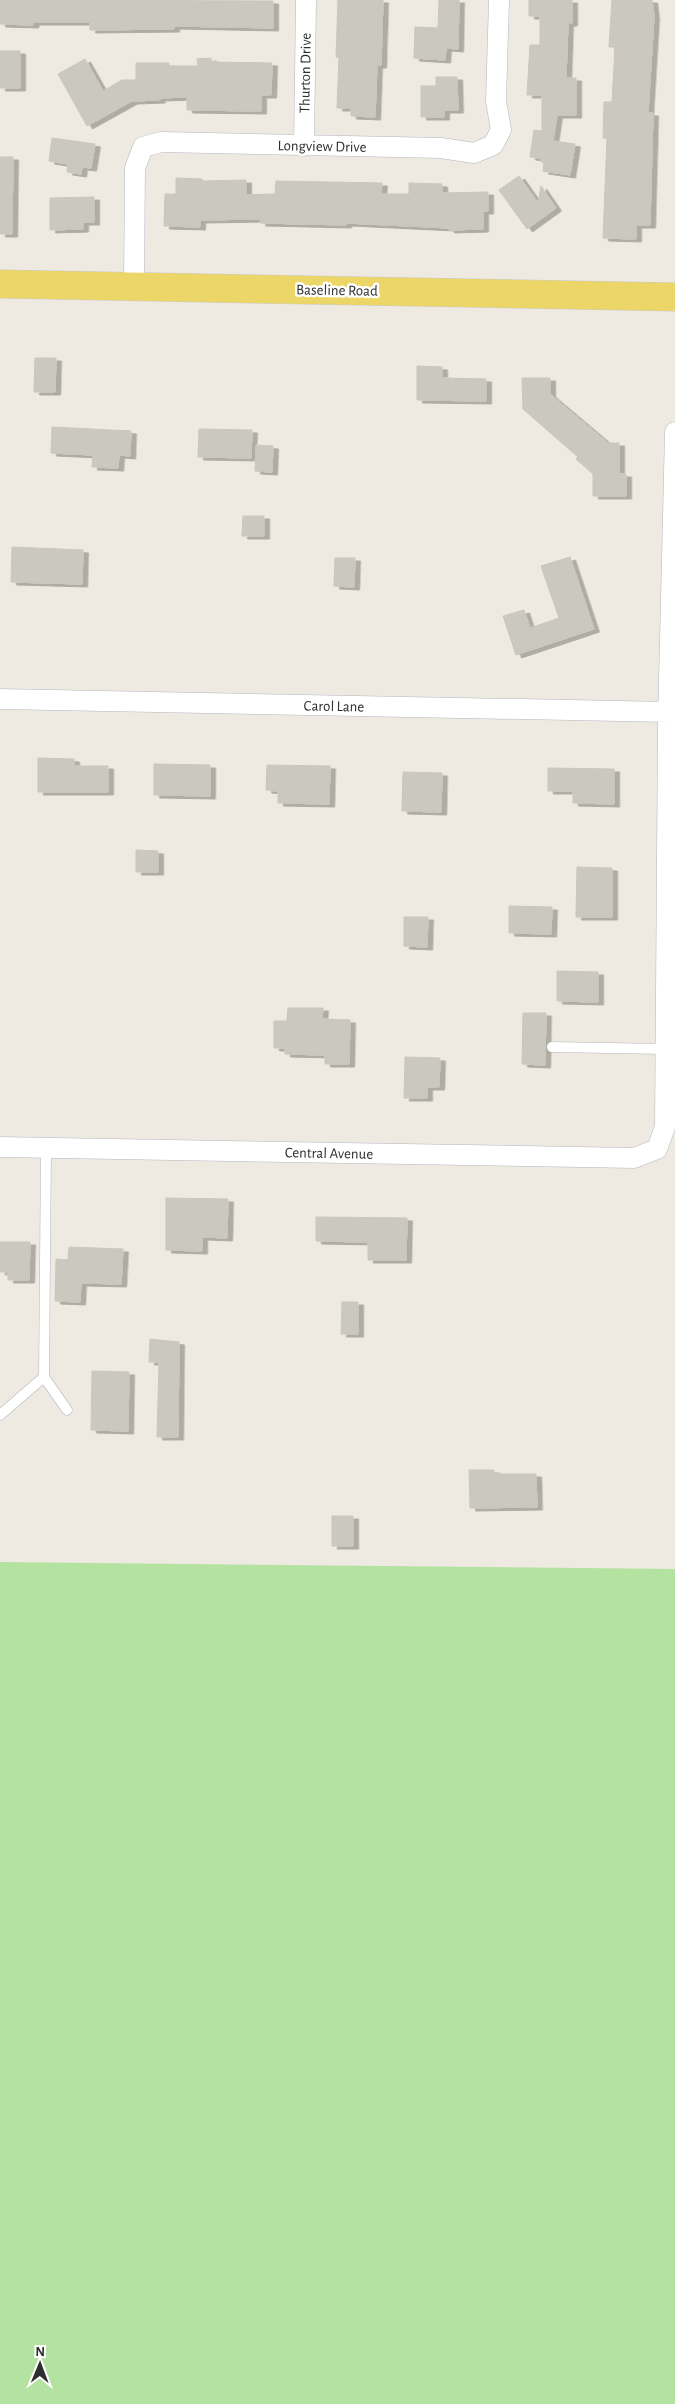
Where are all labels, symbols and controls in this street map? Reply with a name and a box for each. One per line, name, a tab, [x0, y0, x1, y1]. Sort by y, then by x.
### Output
street label: Thurton Drive	[297, 33, 314, 113]
street label: Longview Drive	[277, 138, 367, 155]
street label: Baseline Road	[296, 282, 378, 299]
street label: Carol Lane	[304, 698, 365, 715]
street label: Central Avenue	[285, 1145, 373, 1162]
north arrow	[15, 2339, 65, 2389]
text: N	[35, 2345, 45, 2359]

